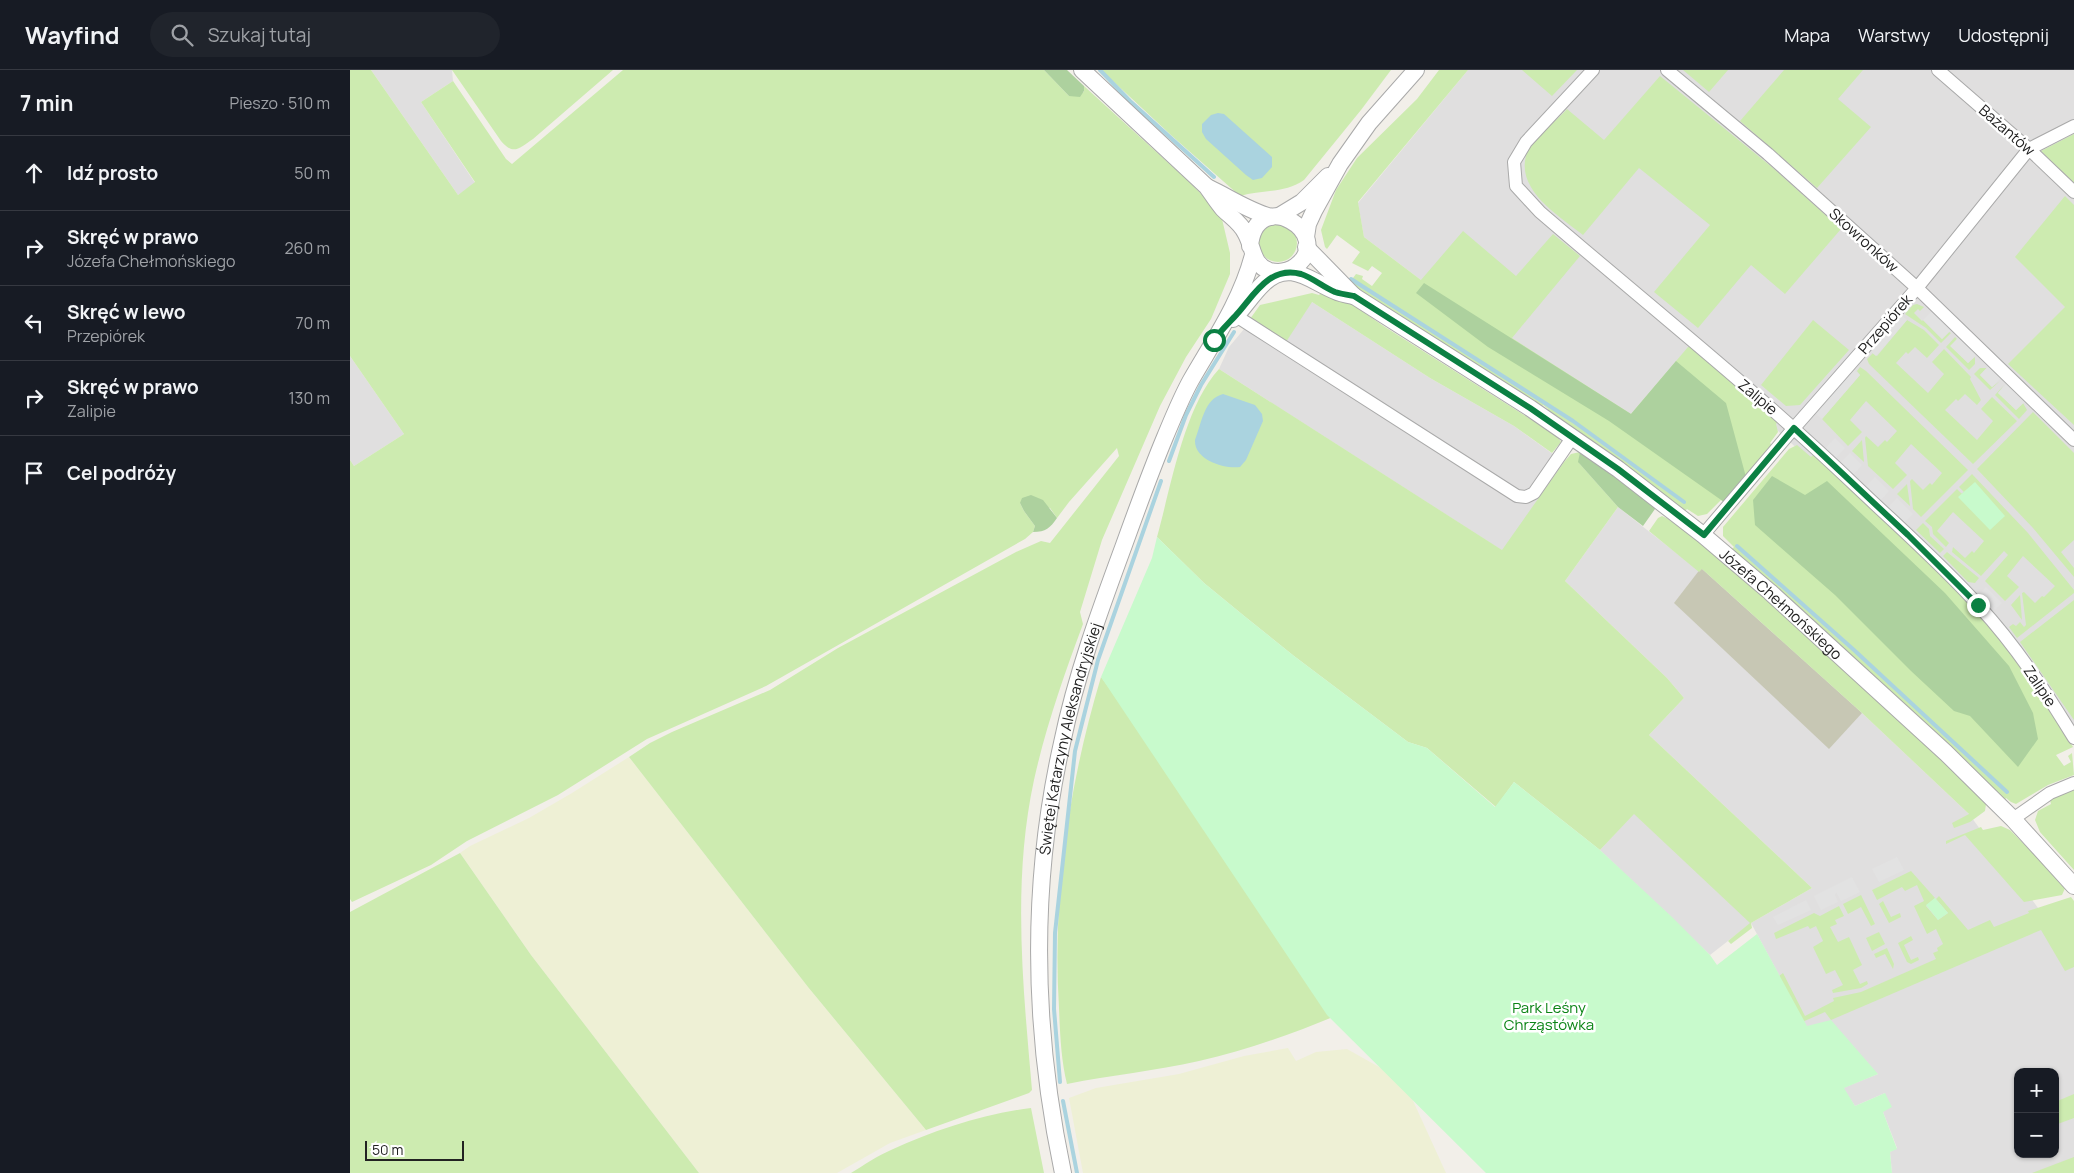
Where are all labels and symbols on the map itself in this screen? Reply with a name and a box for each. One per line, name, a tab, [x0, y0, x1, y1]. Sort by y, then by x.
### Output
street label: Bażantów	[1974, 100, 2040, 161]
street label: Skowronków	[1825, 203, 1904, 277]
street label: Przepiórek	[1853, 289, 1917, 358]
route start	[1203, 329, 1226, 352]
street label: Zalipie	[1734, 374, 1782, 420]
street label: Józefa Chełmońskiego	[1715, 543, 1847, 664]
route end	[1967, 594, 1990, 617]
street label: Świętej Katarzyny Aleksandryjskiej	[1034, 620, 1106, 856]
street label: Zalipie	[2019, 661, 2062, 711]
park label: Park Leśny Chrząstówka	[1504, 997, 1594, 1035]
scale bar	[365, 1138, 464, 1161]

